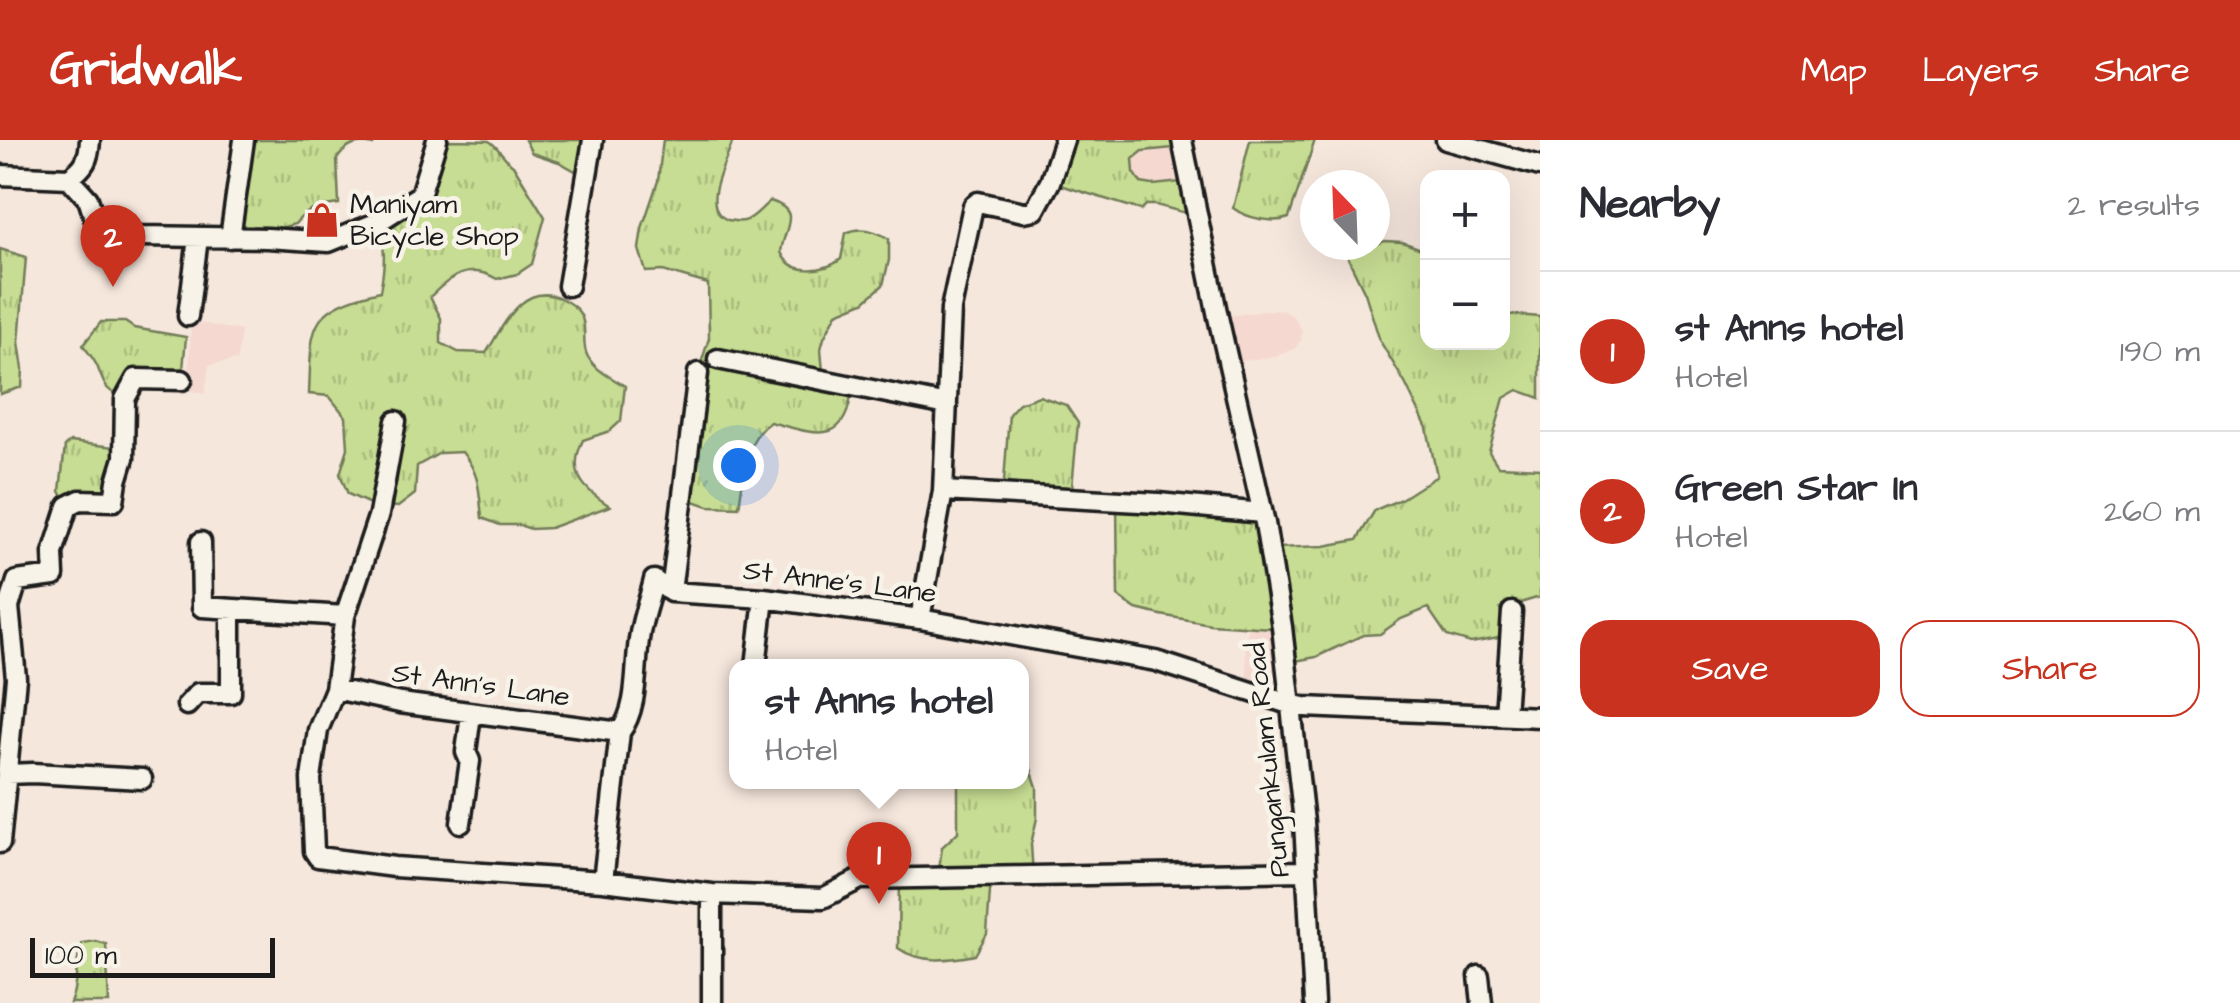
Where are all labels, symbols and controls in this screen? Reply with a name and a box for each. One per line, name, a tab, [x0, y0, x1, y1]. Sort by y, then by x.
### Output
text: Gridwalk	[50, 37, 242, 103]
text: Map	[1801, 46, 1867, 95]
text: Layers	[1922, 46, 2039, 95]
text: Share	[2094, 46, 2190, 95]
north arrow	[1300, 170, 1390, 260]
map controls	[1420, 170, 1510, 350]
button: +	[1420, 170, 1510, 260]
text: Nearby	[1580, 176, 1720, 234]
text: 2 results	[2068, 183, 2200, 228]
place label: Maniyam Bicycle Shop	[350, 185, 519, 258]
shop icon: Maniyam Bicycle Shop	[303, 201, 341, 239]
pin: 2	[80, 204, 146, 287]
button: −	[1420, 260, 1510, 350]
text: st Anns hotel	[1675, 303, 1903, 355]
text: 1	[1610, 329, 1615, 374]
text: 190 m	[2120, 329, 2200, 374]
text: Hotel	[1675, 355, 1748, 400]
your location	[713, 440, 764, 491]
text: Green Star In	[1675, 463, 1918, 515]
text: 2	[1603, 489, 1622, 534]
text: 260 m	[2104, 489, 2200, 534]
text: Hotel	[1675, 515, 1748, 560]
street label: St Anne's Lane	[741, 551, 939, 613]
button: Save	[1580, 620, 1880, 717]
button: Share	[1900, 620, 2200, 717]
street label: Pungankulam Road	[1236, 640, 1301, 879]
street label: St Ann's Lane	[390, 653, 572, 717]
popup	[729, 659, 1029, 789]
text: st Anns hotel	[765, 676, 993, 728]
text: Hotel	[765, 728, 837, 773]
pin: 1	[846, 822, 912, 904]
scale bar	[30, 933, 275, 978]
text: 100 m	[45, 936, 117, 975]

